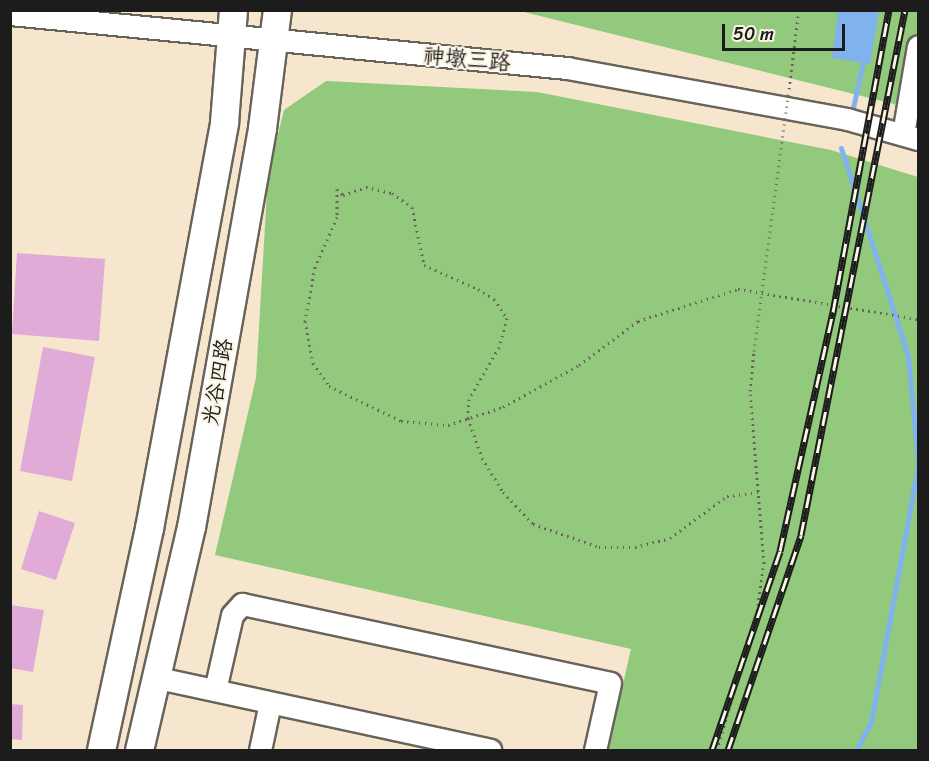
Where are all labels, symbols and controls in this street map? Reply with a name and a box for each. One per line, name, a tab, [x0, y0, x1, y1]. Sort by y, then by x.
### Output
scale bar	[725, 12, 848, 50]
text: 50 m	[733, 18, 774, 50]
street label: 神墩三路	[422, 42, 512, 76]
street label: 光谷四路	[196, 336, 238, 428]

